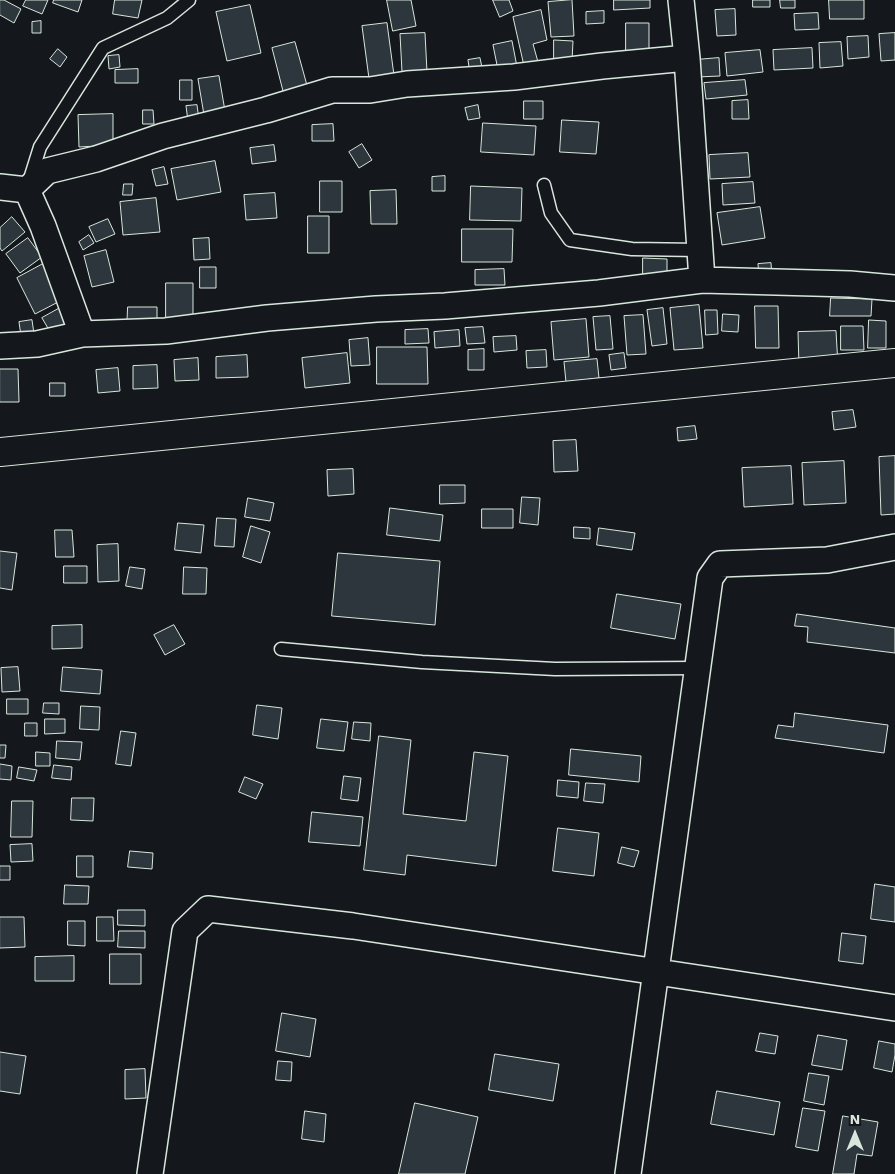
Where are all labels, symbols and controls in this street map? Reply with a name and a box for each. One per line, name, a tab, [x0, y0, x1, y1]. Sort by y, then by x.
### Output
north arrow	[830, 1109, 880, 1159]
text: N	[850, 1111, 860, 1127]

